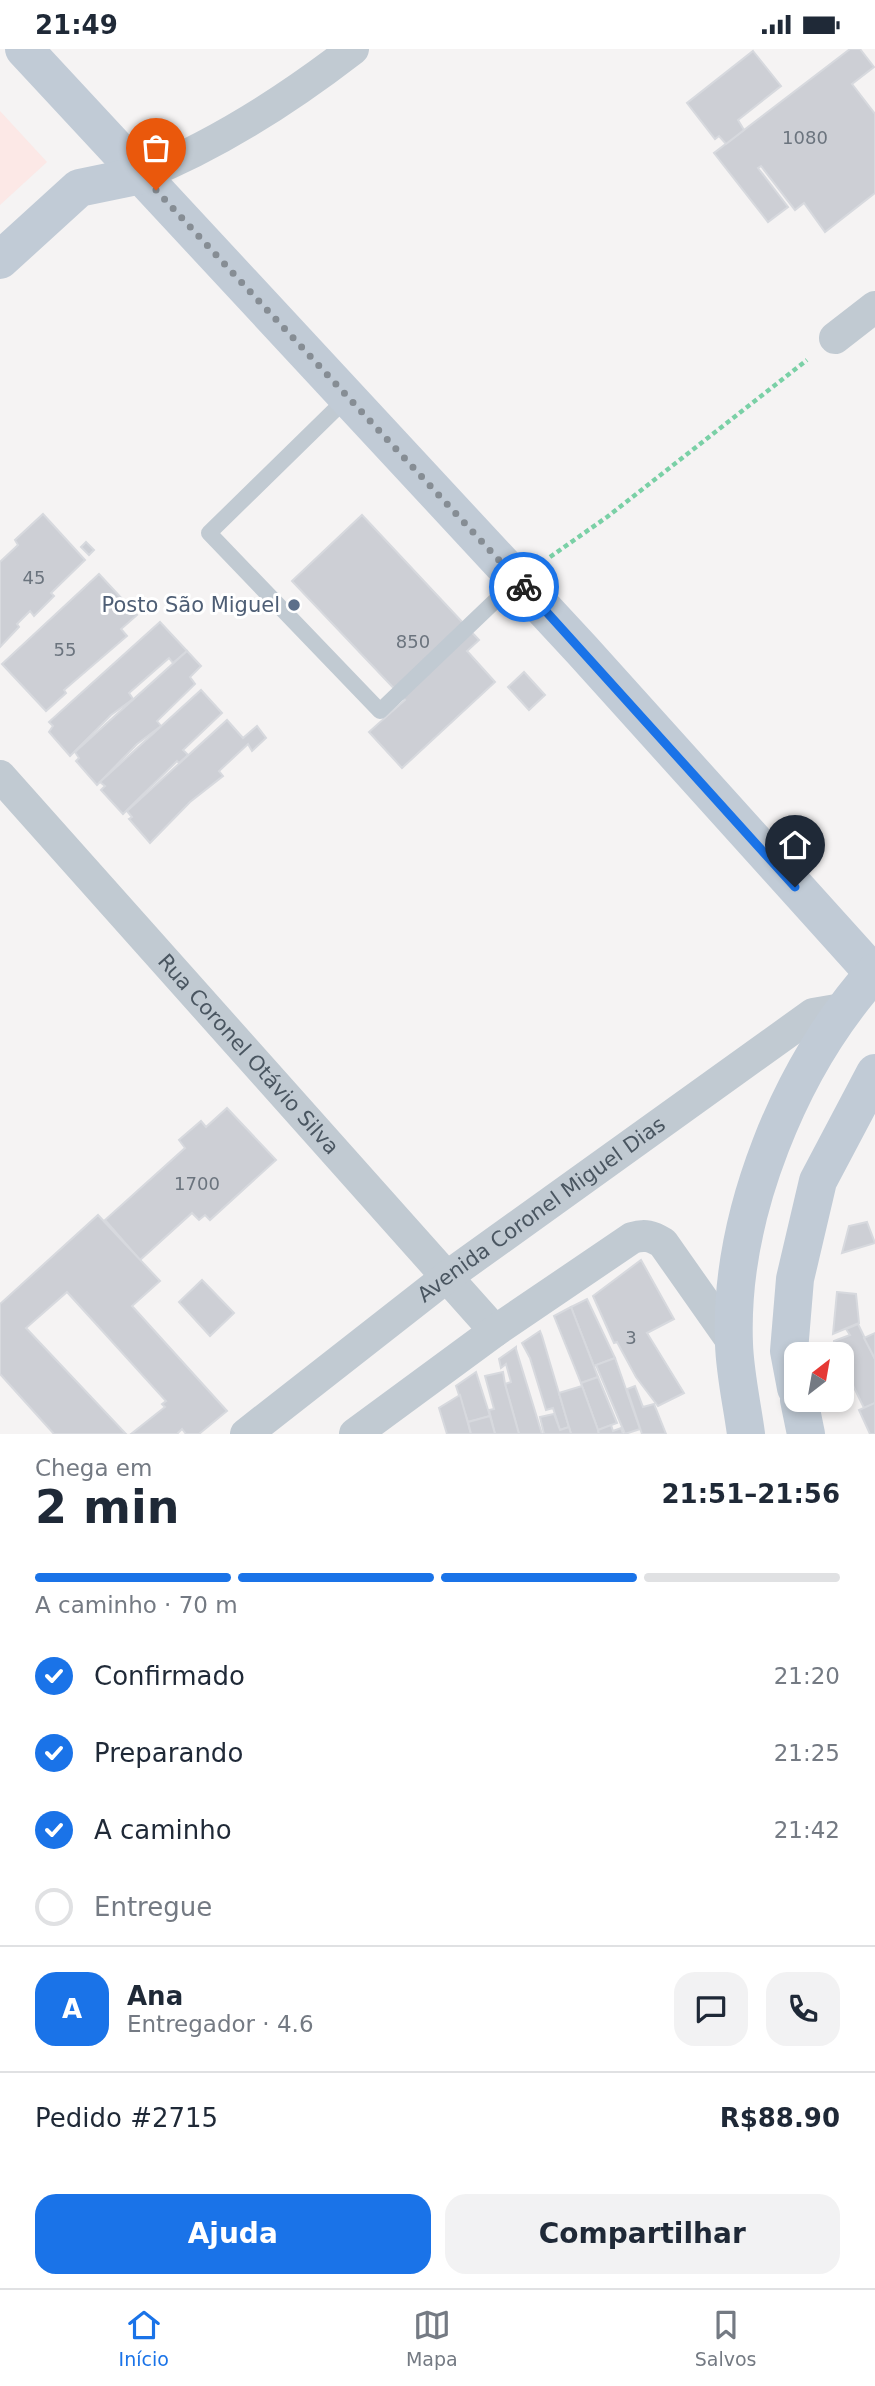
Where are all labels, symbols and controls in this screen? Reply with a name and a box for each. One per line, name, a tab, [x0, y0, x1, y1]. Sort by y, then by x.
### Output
text: 21:49	[35, 10, 118, 40]
pin	[126, 118, 186, 190]
house number: 1080	[782, 127, 828, 148]
icon: bag	[137, 129, 175, 167]
courier	[489, 552, 559, 622]
house number: 45	[23, 567, 45, 588]
icon: bike	[505, 568, 543, 606]
place label: Posto São Miguel	[101, 593, 280, 617]
marker: Posto São Miguel	[286, 597, 302, 613]
house number: 850	[396, 631, 430, 652]
house number: 55	[54, 639, 76, 660]
pin	[765, 815, 825, 887]
icon: home	[776, 826, 814, 864]
street label: Rua Coronel Otávio Silva	[153, 949, 344, 1159]
street label: Avenida Coronel Miguel Dias	[413, 1112, 670, 1307]
house number: 1700	[174, 1173, 220, 1194]
house number: 3	[625, 1327, 637, 1348]
north arrow	[784, 1342, 854, 1412]
map controls	[784, 1342, 854, 1412]
text: Chega em	[35, 1455, 152, 1481]
text: 21:51–21:56	[661, 1479, 840, 1509]
text: 2 min	[35, 1480, 179, 1534]
text: A caminho · 70 m	[35, 1592, 238, 1618]
icon: check	[35, 1657, 73, 1695]
text: Confirmado	[94, 1661, 245, 1691]
text: 21:20	[774, 1663, 840, 1689]
icon: check	[35, 1734, 73, 1772]
text: Preparando	[94, 1738, 243, 1768]
text: 21:25	[774, 1740, 840, 1766]
icon: check	[35, 1811, 73, 1849]
text: A caminho	[94, 1815, 232, 1845]
text: 21:42	[774, 1817, 840, 1843]
text: Entregue	[94, 1892, 212, 1922]
button: chat	[674, 1972, 748, 2046]
button: phone	[766, 1972, 840, 2046]
text: Ana	[127, 1981, 183, 2011]
text: A	[62, 1994, 82, 2024]
text: Entregador · 4.6	[127, 2011, 314, 2037]
text: Pedido #2715	[35, 2103, 218, 2133]
text: R$88.90	[720, 2103, 840, 2133]
button: Ajuda	[35, 2194, 431, 2274]
button: Compartilhar	[445, 2194, 840, 2274]
tab: Início	[119, 2306, 169, 2370]
tab: Mapa	[406, 2306, 458, 2370]
tab: Salvos	[695, 2306, 756, 2370]

